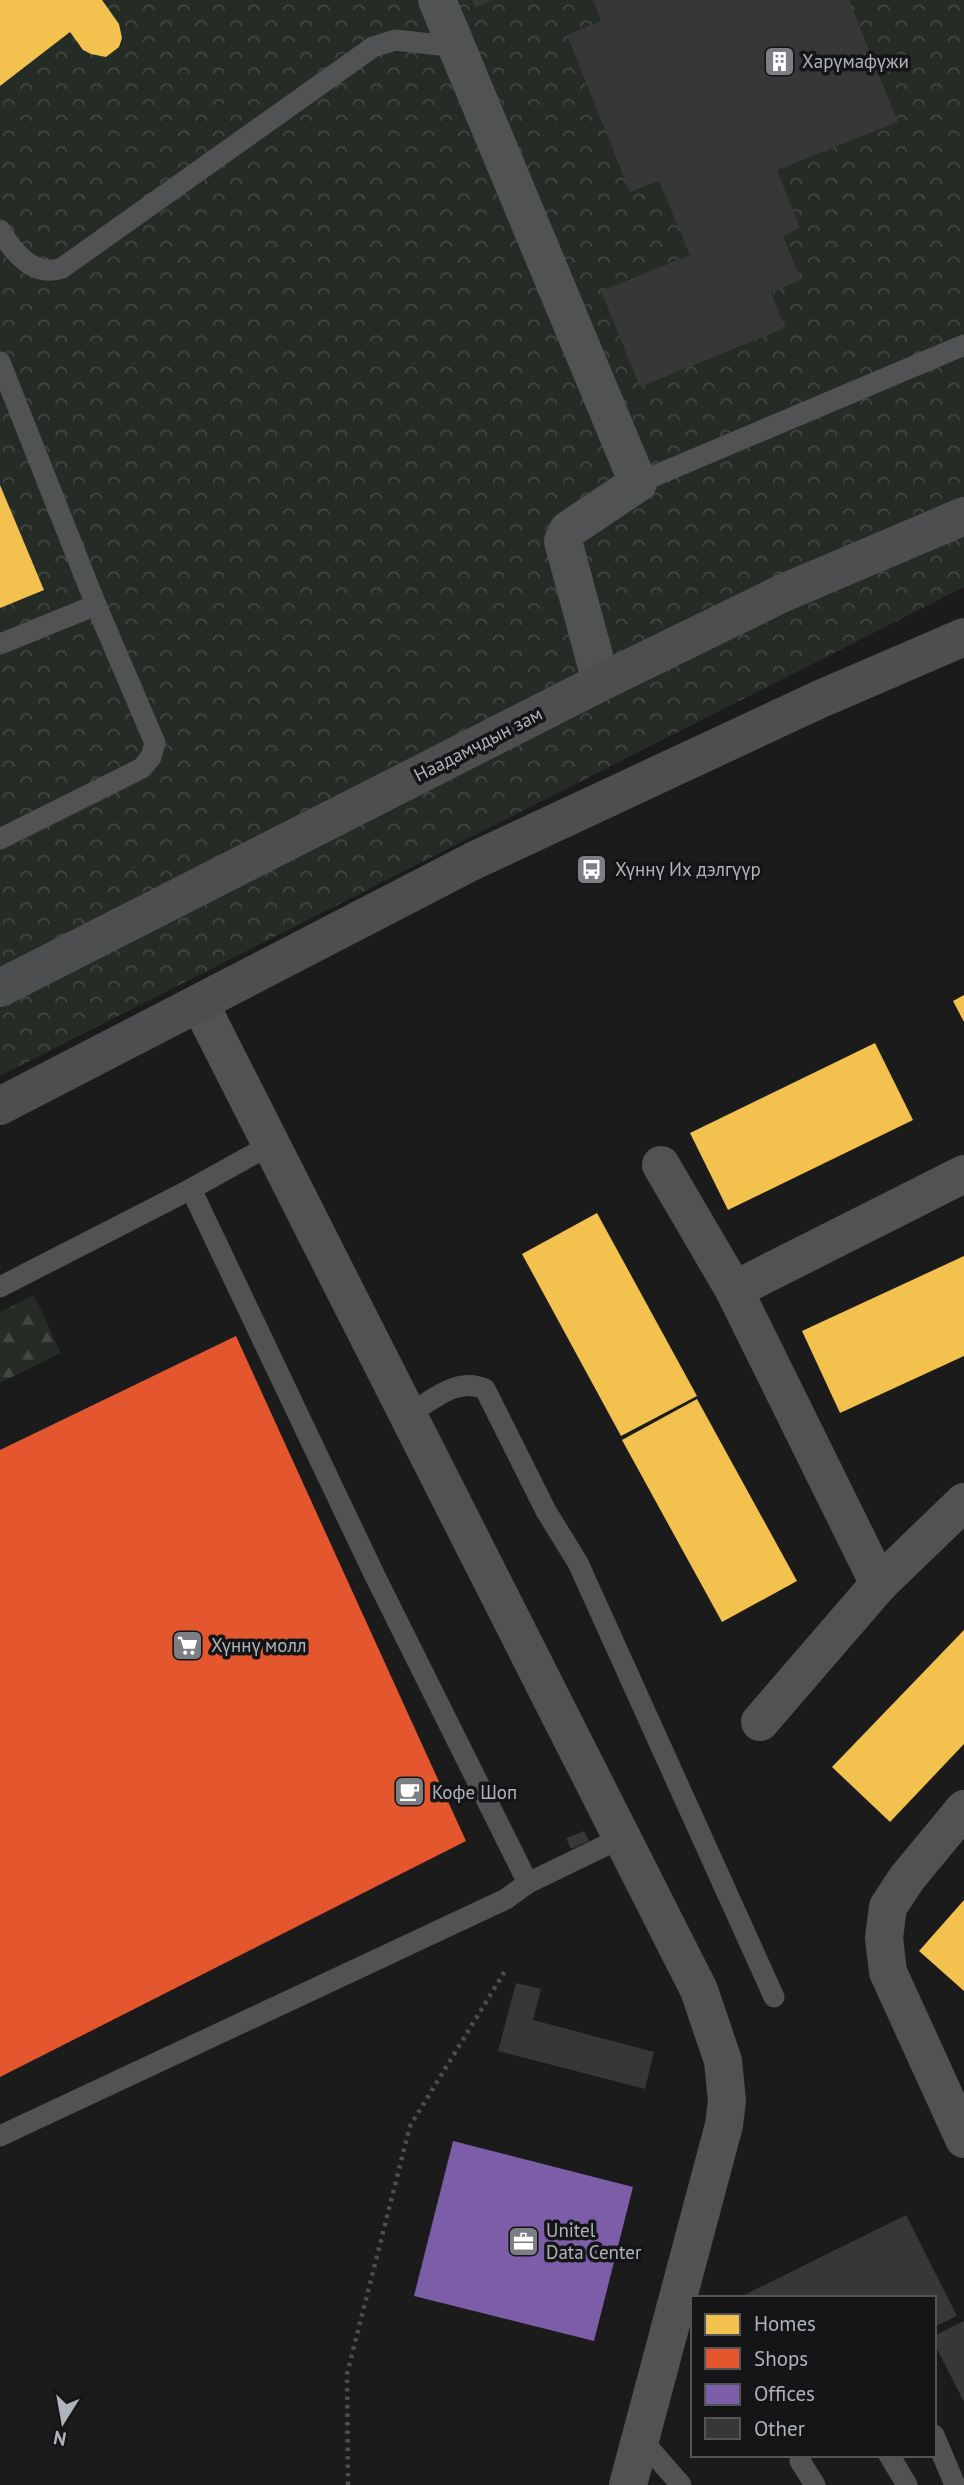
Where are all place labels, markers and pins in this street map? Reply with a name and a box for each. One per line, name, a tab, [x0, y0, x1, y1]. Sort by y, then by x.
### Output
building icon: Харүмафүжи	[762, 44, 796, 78]
place label: Харүмафүжи	[802, 49, 909, 73]
bus stop icon: Хүннү Их дэлгүүр	[575, 852, 609, 886]
place label: Хүннү Их дэлгүүр	[615, 857, 761, 881]
supermarket icon: Хүннү молл	[171, 1628, 205, 1662]
place label: Хүннү молл	[211, 1633, 307, 1657]
cafe icon: Кофе Шоп	[392, 1775, 426, 1809]
place label: Кофе Шоп	[432, 1780, 517, 1804]
place label: Unitel Data Center	[546, 2218, 642, 2264]
office icon: Unitel Data Center	[506, 2224, 540, 2258]

